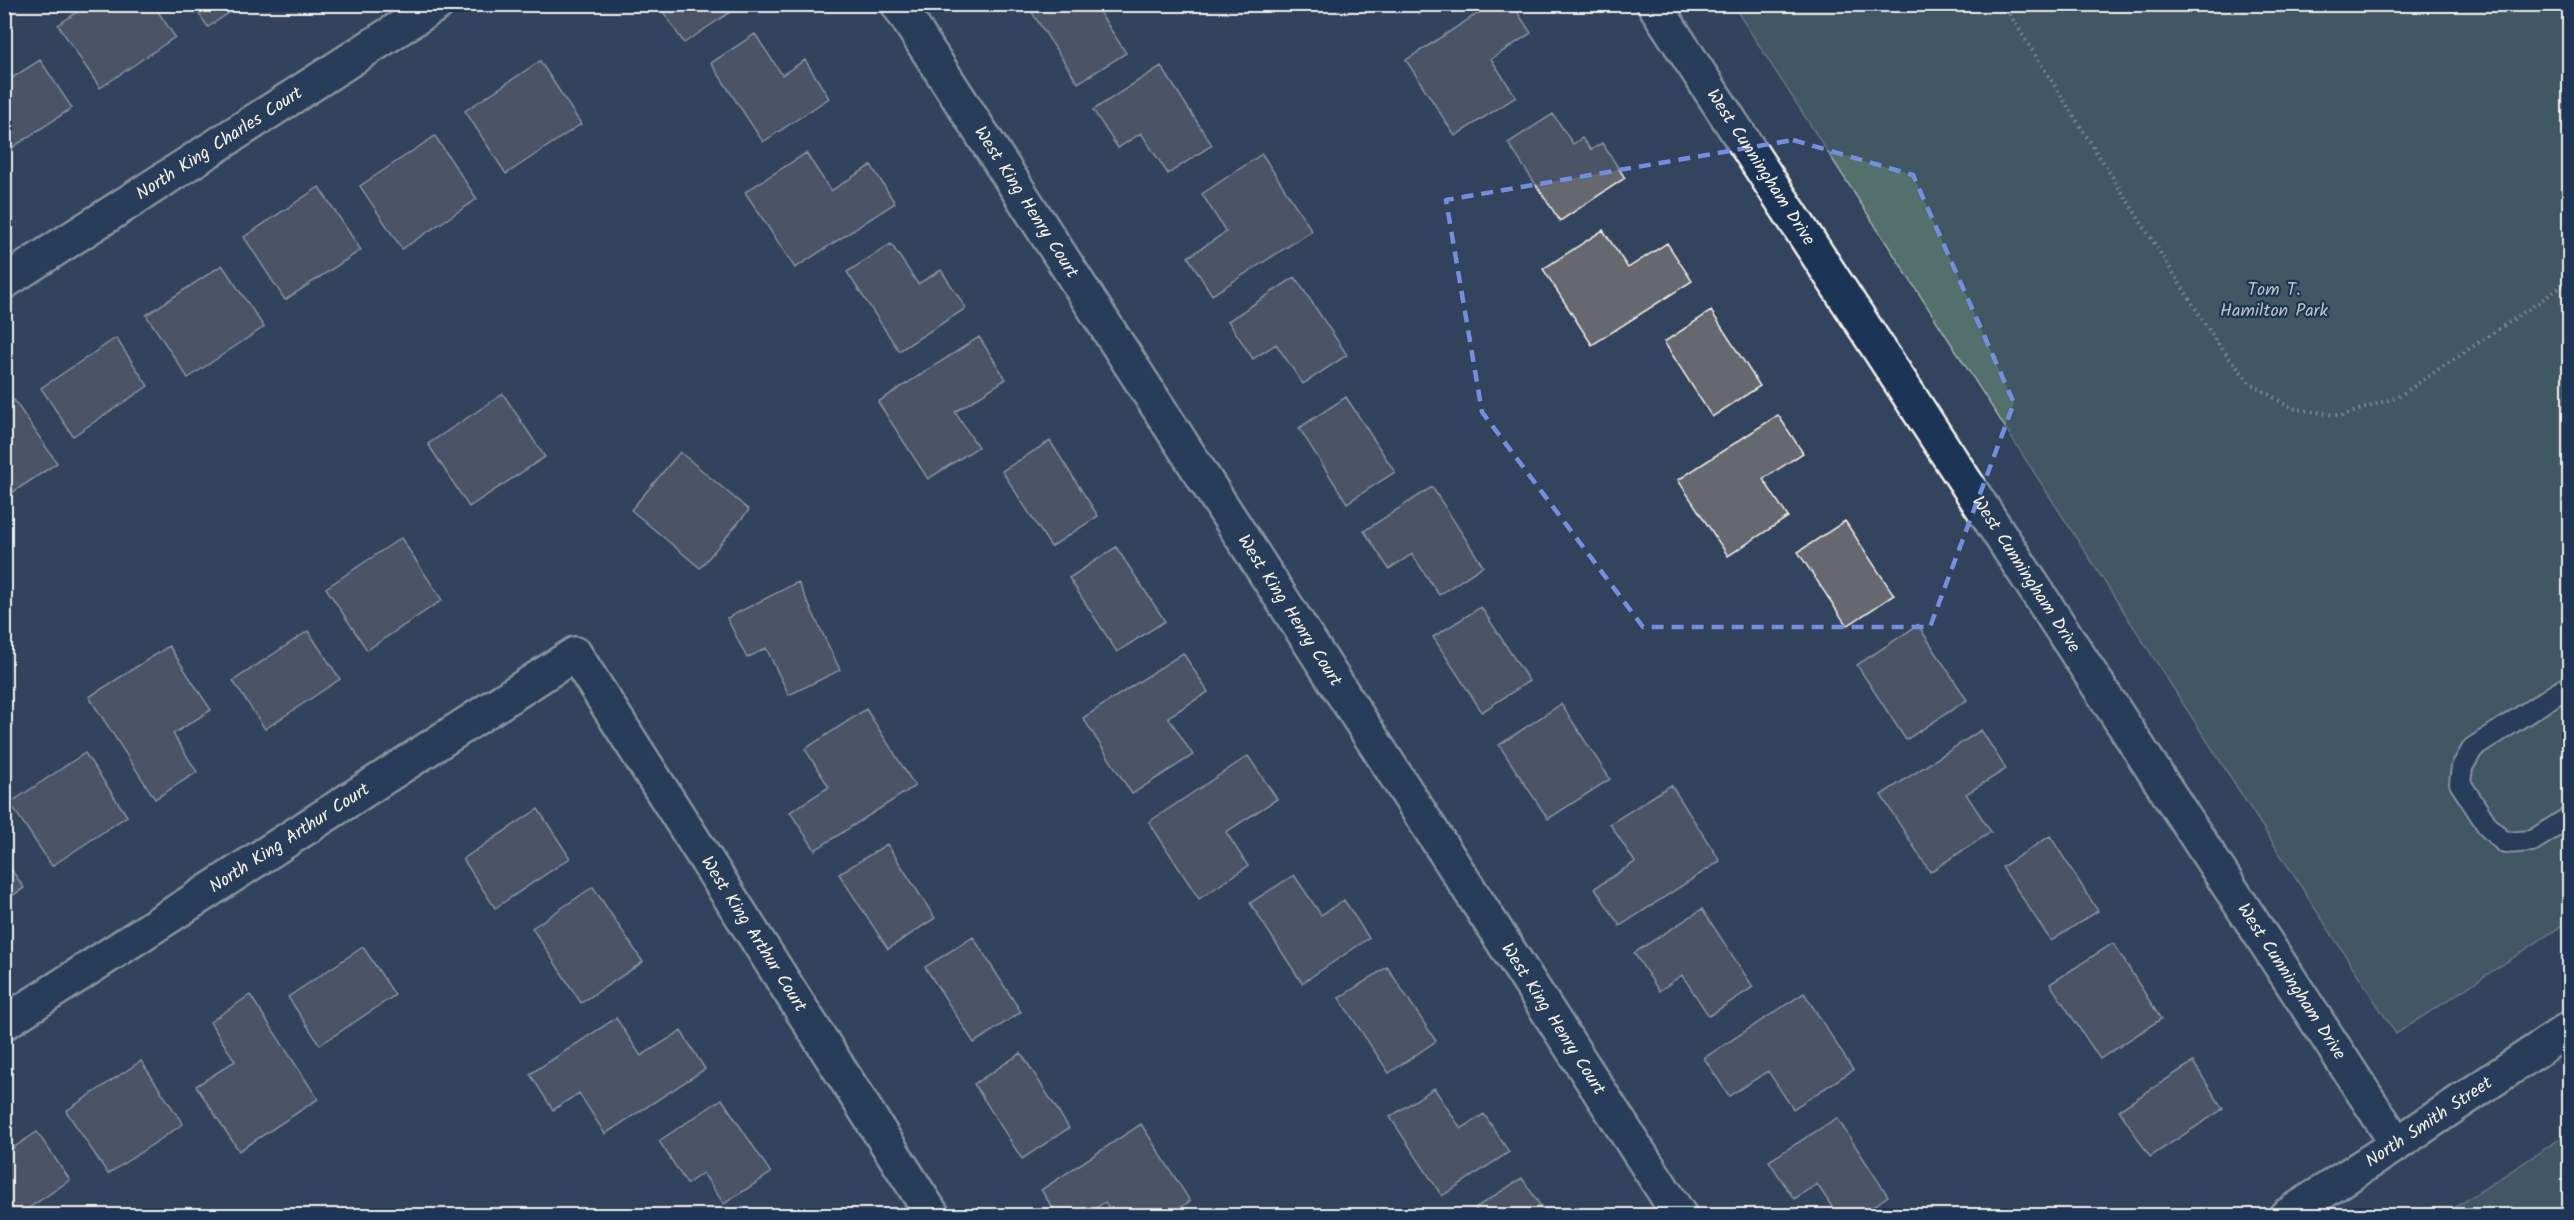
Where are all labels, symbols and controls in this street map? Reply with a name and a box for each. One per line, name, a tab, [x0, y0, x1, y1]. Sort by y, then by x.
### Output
street label: North King Charles Court	[130, 79, 309, 208]
street label: West Cunningham Drive	[1699, 83, 1822, 252]
street label: West King Henry Court	[966, 120, 1086, 285]
park label: Tom T. Hamilton Park	[2220, 276, 2329, 326]
street label: West Cunningham Drive	[1964, 490, 2088, 659]
street label: West King Henry Court	[1229, 529, 1350, 694]
street label: North King Arthur Court	[203, 775, 377, 901]
street label: West King Arthur Court	[693, 850, 815, 1019]
street label: West Cunningham Drive	[2229, 897, 2353, 1066]
street label: West King Henry Court	[1493, 937, 1613, 1102]
street label: North Smith Street	[2360, 1069, 2499, 1175]

